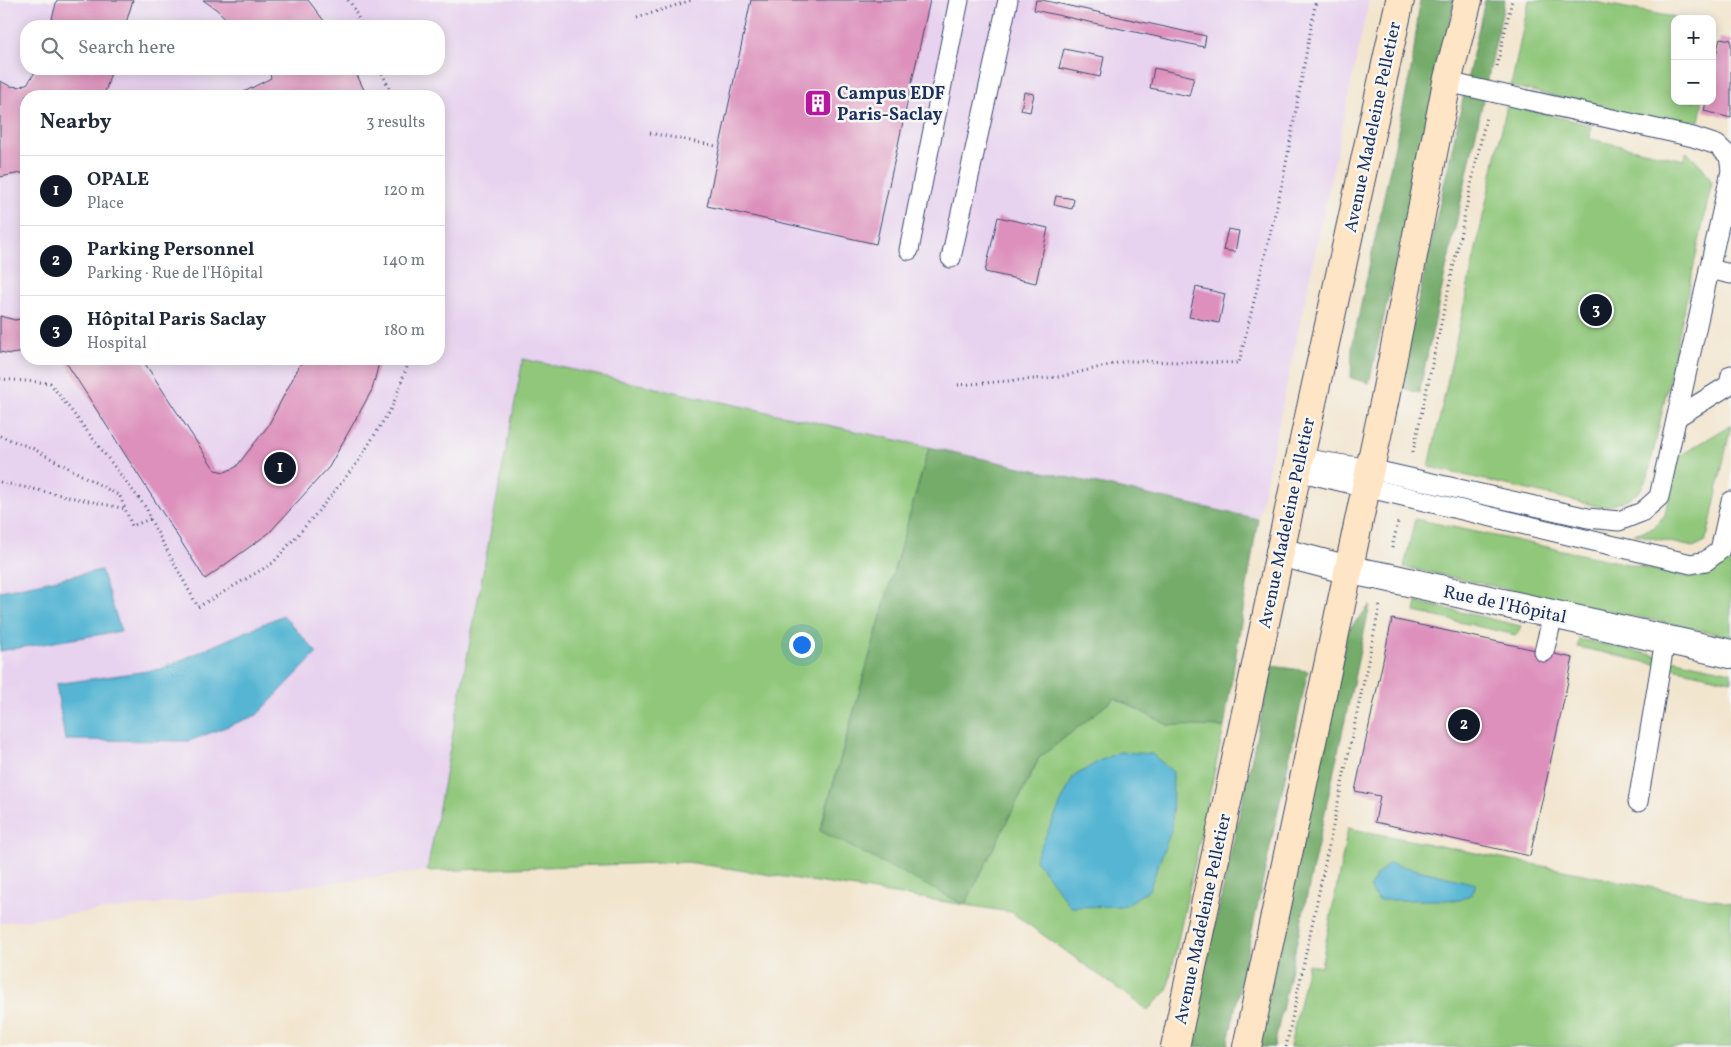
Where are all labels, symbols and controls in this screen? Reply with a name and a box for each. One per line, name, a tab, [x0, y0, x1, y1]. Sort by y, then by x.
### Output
map controls	[1671, 15, 1716, 105]
button: +	[1671, 15, 1716, 60]
street label: Avenue Madeleine Pelletier	[1339, 19, 1408, 235]
search box	[20, 20, 445, 75]
icon: search	[38, 34, 66, 62]
text: Search here	[78, 35, 175, 61]
button: −	[1671, 60, 1716, 105]
place label: Campus EDF Paris-Saclay	[837, 82, 946, 128]
building icon: Campus EDF Paris-Saclay	[803, 88, 833, 118]
text: Nearby	[40, 108, 111, 137]
text: 3 results	[366, 112, 425, 134]
text: OPALE	[87, 167, 149, 193]
text: 1	[53, 180, 59, 202]
text: 120 m	[383, 180, 425, 202]
text: Place	[87, 193, 124, 215]
text: Parking Personnel	[87, 237, 254, 263]
text: 2	[52, 250, 60, 272]
text: 140 m	[383, 250, 425, 272]
text: Parking · Rue de l'Hôpital	[87, 263, 263, 285]
pin: 3	[1580, 291, 1612, 329]
text: Hôpital Paris Saclay	[87, 307, 266, 333]
text: 3	[52, 320, 60, 342]
text: 180 m	[384, 320, 425, 342]
text: Hospital	[87, 333, 147, 355]
street label: Avenue Madeleine Pelletier	[1253, 415, 1322, 631]
pin: 1	[264, 449, 296, 487]
street label: Rue de l'Hôpital	[1441, 580, 1569, 631]
your location	[789, 632, 815, 658]
pin: 2	[1448, 706, 1480, 744]
street label: Avenue Madeleine Pelletier	[1169, 811, 1238, 1027]

